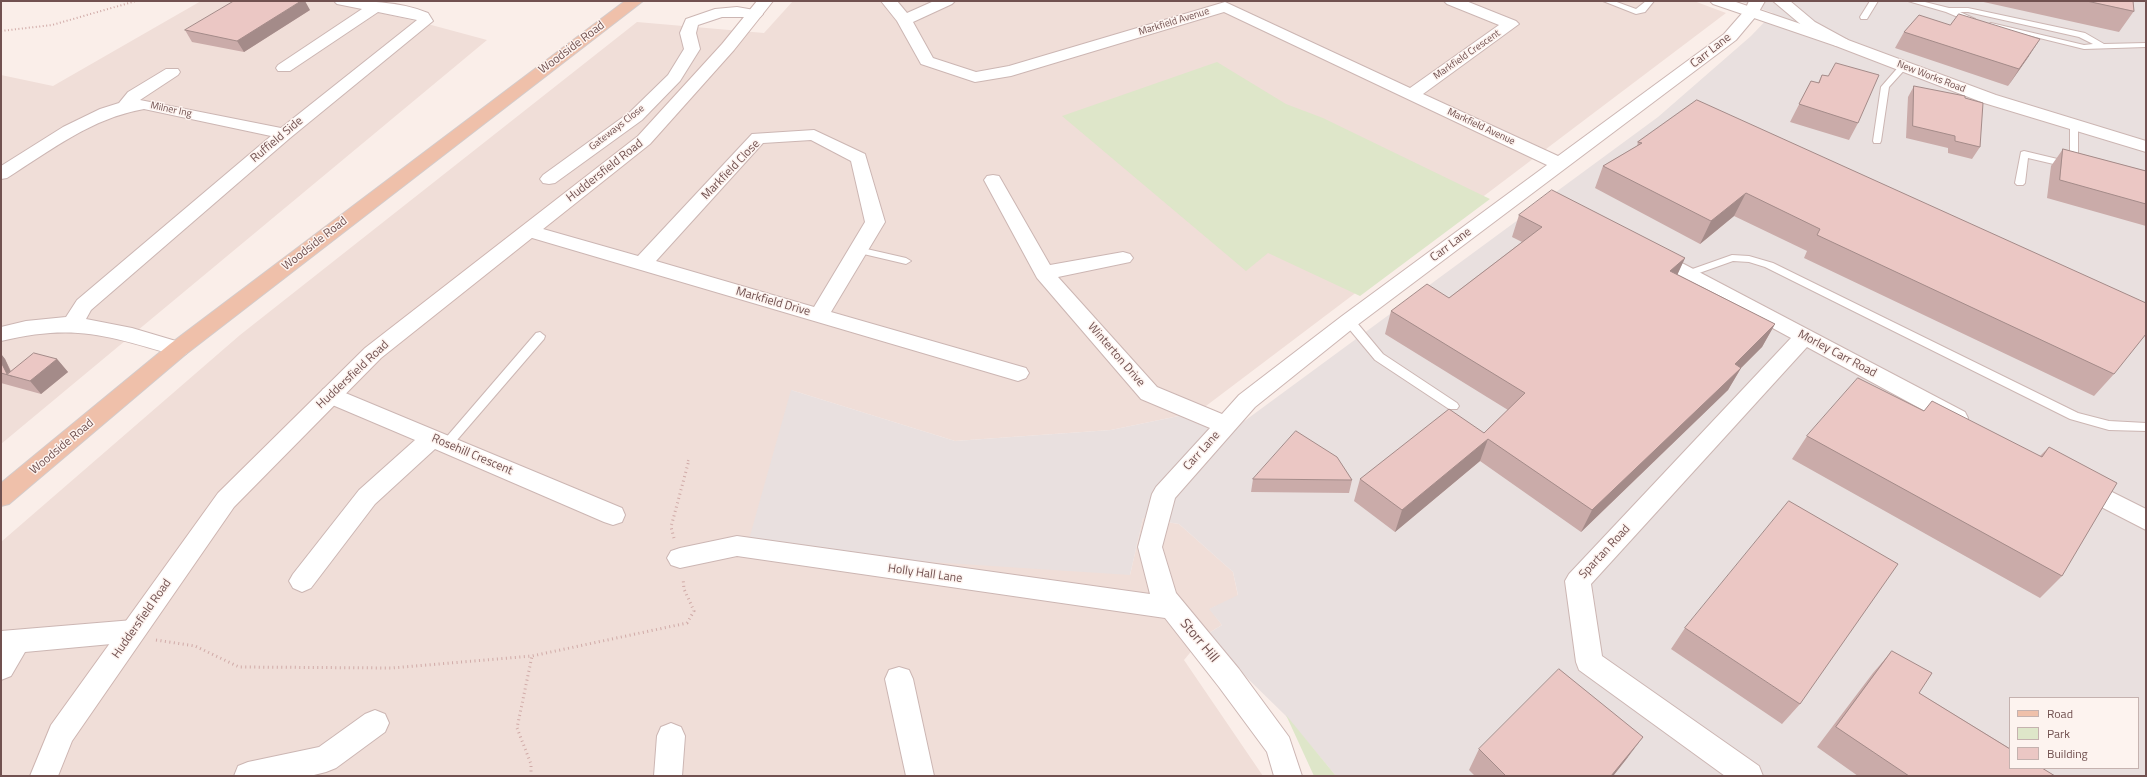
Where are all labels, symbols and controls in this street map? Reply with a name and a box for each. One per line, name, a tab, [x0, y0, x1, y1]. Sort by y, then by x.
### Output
street label: Markfield Avenue	[1137, 6, 1211, 38]
street label: Woodside Road	[536, 19, 608, 77]
street label: Markfield Crescent	[1431, 28, 1503, 82]
street label: Carr Lane	[1688, 31, 1734, 71]
street label: New Works Road	[1895, 58, 1967, 96]
street label: Milner Ing	[149, 100, 193, 120]
street label: Gateways Close	[587, 103, 647, 153]
street label: Markfield Avenue	[1445, 106, 1517, 148]
street label: Ruffield Side	[248, 114, 306, 166]
street label: Huddersfield Road	[564, 137, 646, 205]
street label: Markfield Close	[699, 137, 763, 203]
street label: Woodside Road	[280, 214, 350, 274]
street label: Carr Lane	[1428, 225, 1474, 265]
street label: Markfield Drive	[734, 285, 812, 319]
street label: Winterton Drive	[1084, 320, 1148, 390]
street label: Morley Carr Road	[1795, 327, 1879, 381]
street label: Huddersfield Road	[314, 338, 392, 412]
street label: Woodside Road	[27, 416, 97, 478]
street label: Carr Lane	[1181, 428, 1223, 474]
street label: Rosehill Crescent	[429, 431, 515, 479]
street label: Spartan Road	[1576, 522, 1634, 582]
street label: Holly Hall Lane	[887, 562, 963, 586]
street label: Huddersfield Road	[109, 577, 175, 661]
street label: Storr Hill	[1176, 616, 1222, 666]
legend	[2009, 697, 2139, 769]
text: Road	[2047, 704, 2073, 723]
text: Park	[2047, 724, 2070, 743]
text: Building	[2047, 744, 2088, 763]

